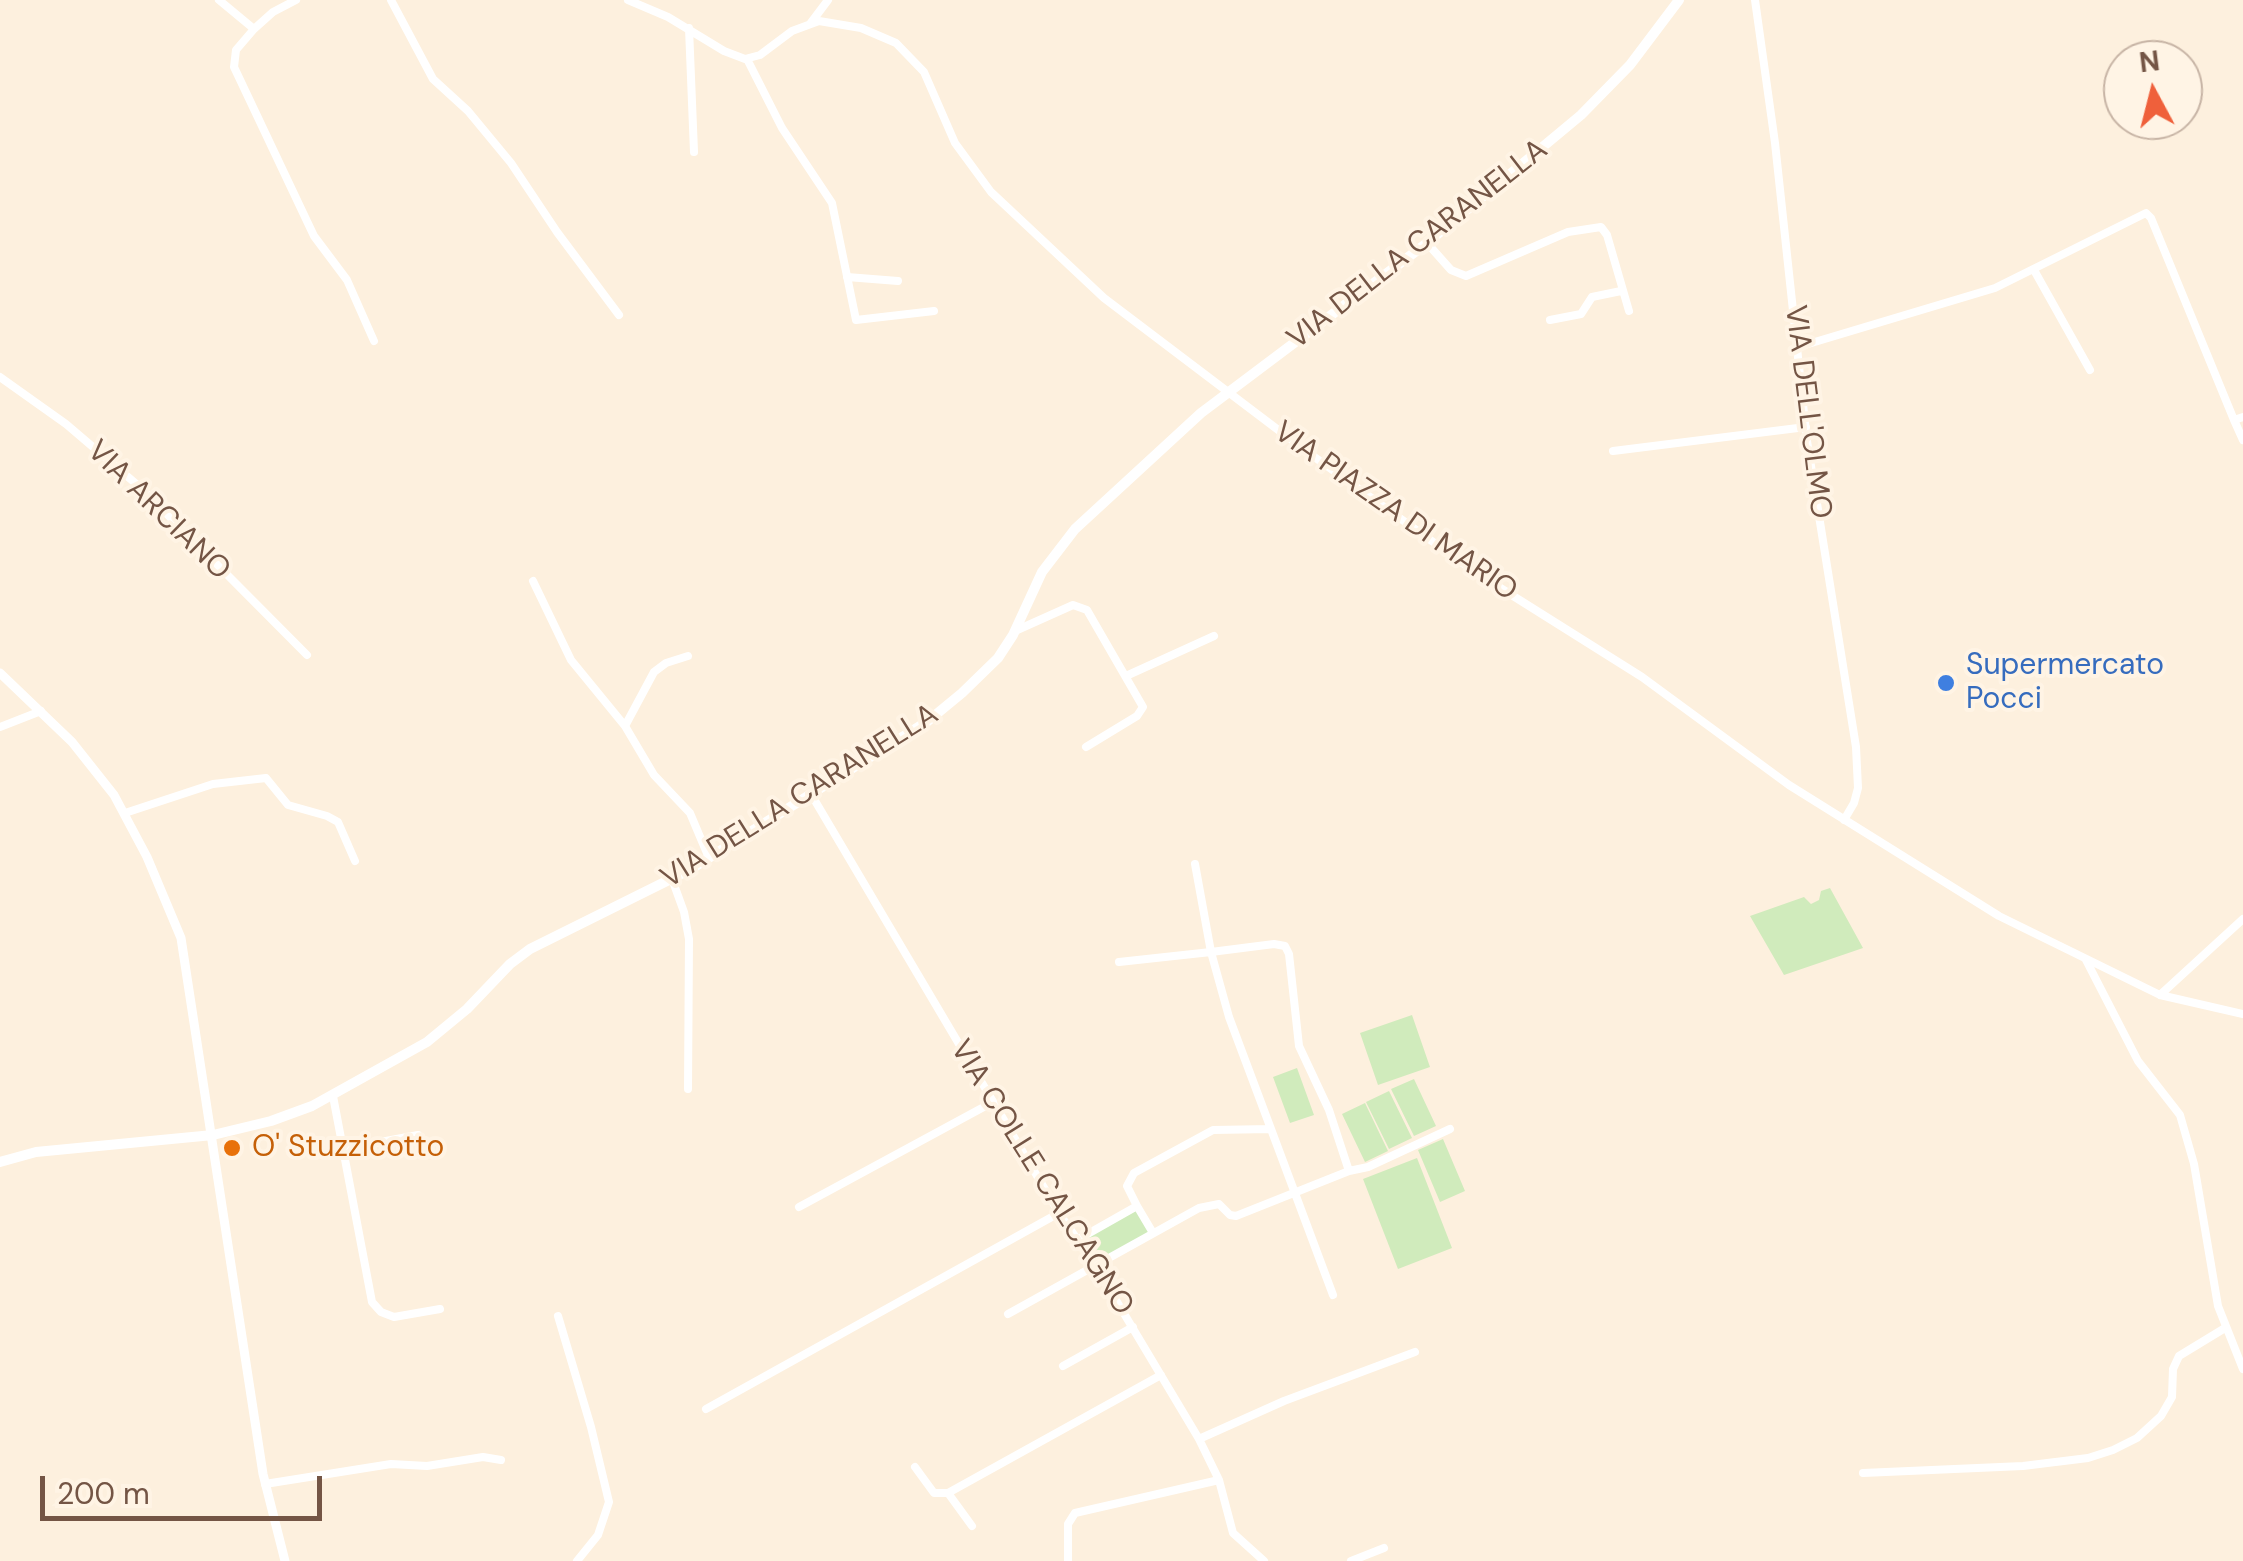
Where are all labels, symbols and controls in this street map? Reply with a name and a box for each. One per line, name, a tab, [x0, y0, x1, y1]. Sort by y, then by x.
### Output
north arrow	[2103, 40, 2203, 140]
text: N	[2137, 42, 2162, 81]
street label: VIA DELLA CARANELLA	[1281, 132, 1555, 358]
street label: VIA DELL'OLMO	[1776, 303, 1838, 521]
street label: VIA PIAZZA DI MARIO	[1266, 415, 1524, 609]
street label: VIA ARCIANO	[79, 434, 237, 588]
place label: Supermercato Pocci	[1966, 648, 2164, 718]
marker: Supermercato Pocci	[1935, 672, 1957, 694]
street label: VIA DELLA CARANELLA	[655, 697, 945, 897]
street label: VIA COLLE CALCAGNO	[942, 1034, 1140, 1322]
place label: O' Stuzzicotto	[252, 1130, 444, 1166]
marker: O' Stuzzicotto	[221, 1137, 243, 1159]
scale bar	[45, 1456, 328, 1518]
text: 200 m	[57, 1474, 150, 1513]

